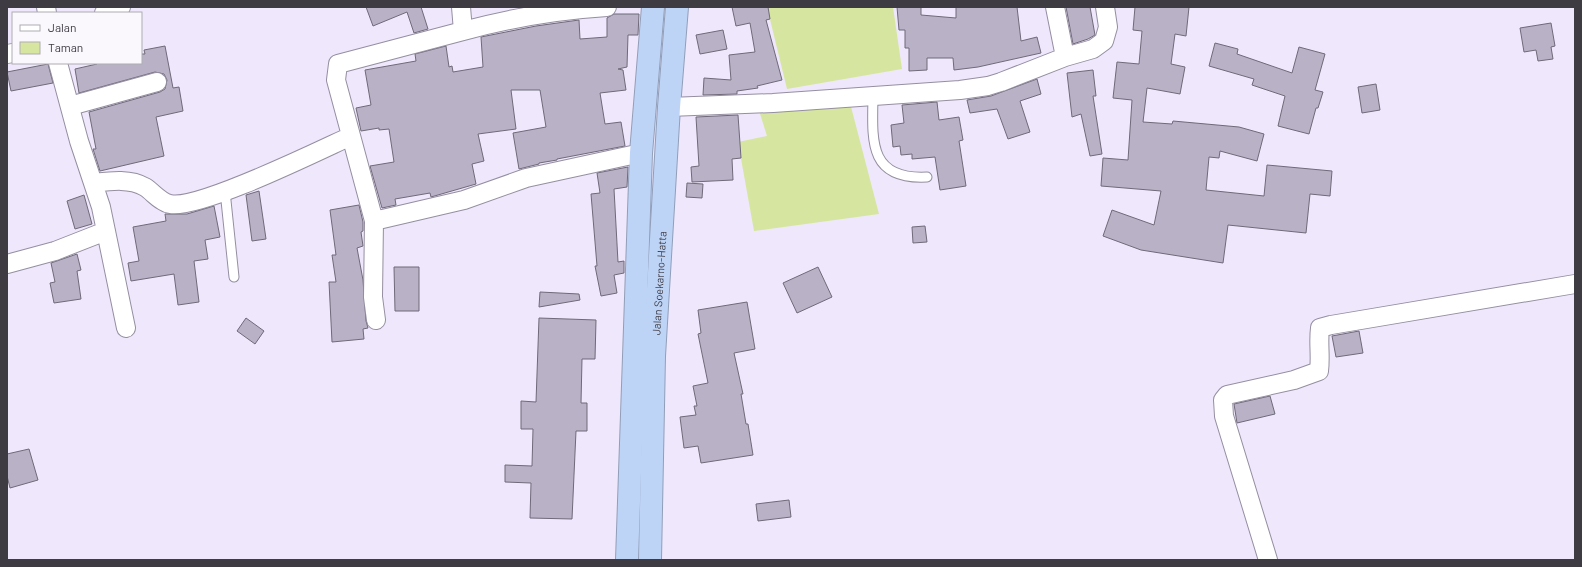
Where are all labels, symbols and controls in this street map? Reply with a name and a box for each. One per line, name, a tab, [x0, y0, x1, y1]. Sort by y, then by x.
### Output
legend	[12, 12, 142, 64]
text: Jalan	[48, 20, 76, 34]
text: Taman	[48, 40, 83, 54]
street label: Jalan Soekarno-Hatta	[649, 231, 668, 336]

